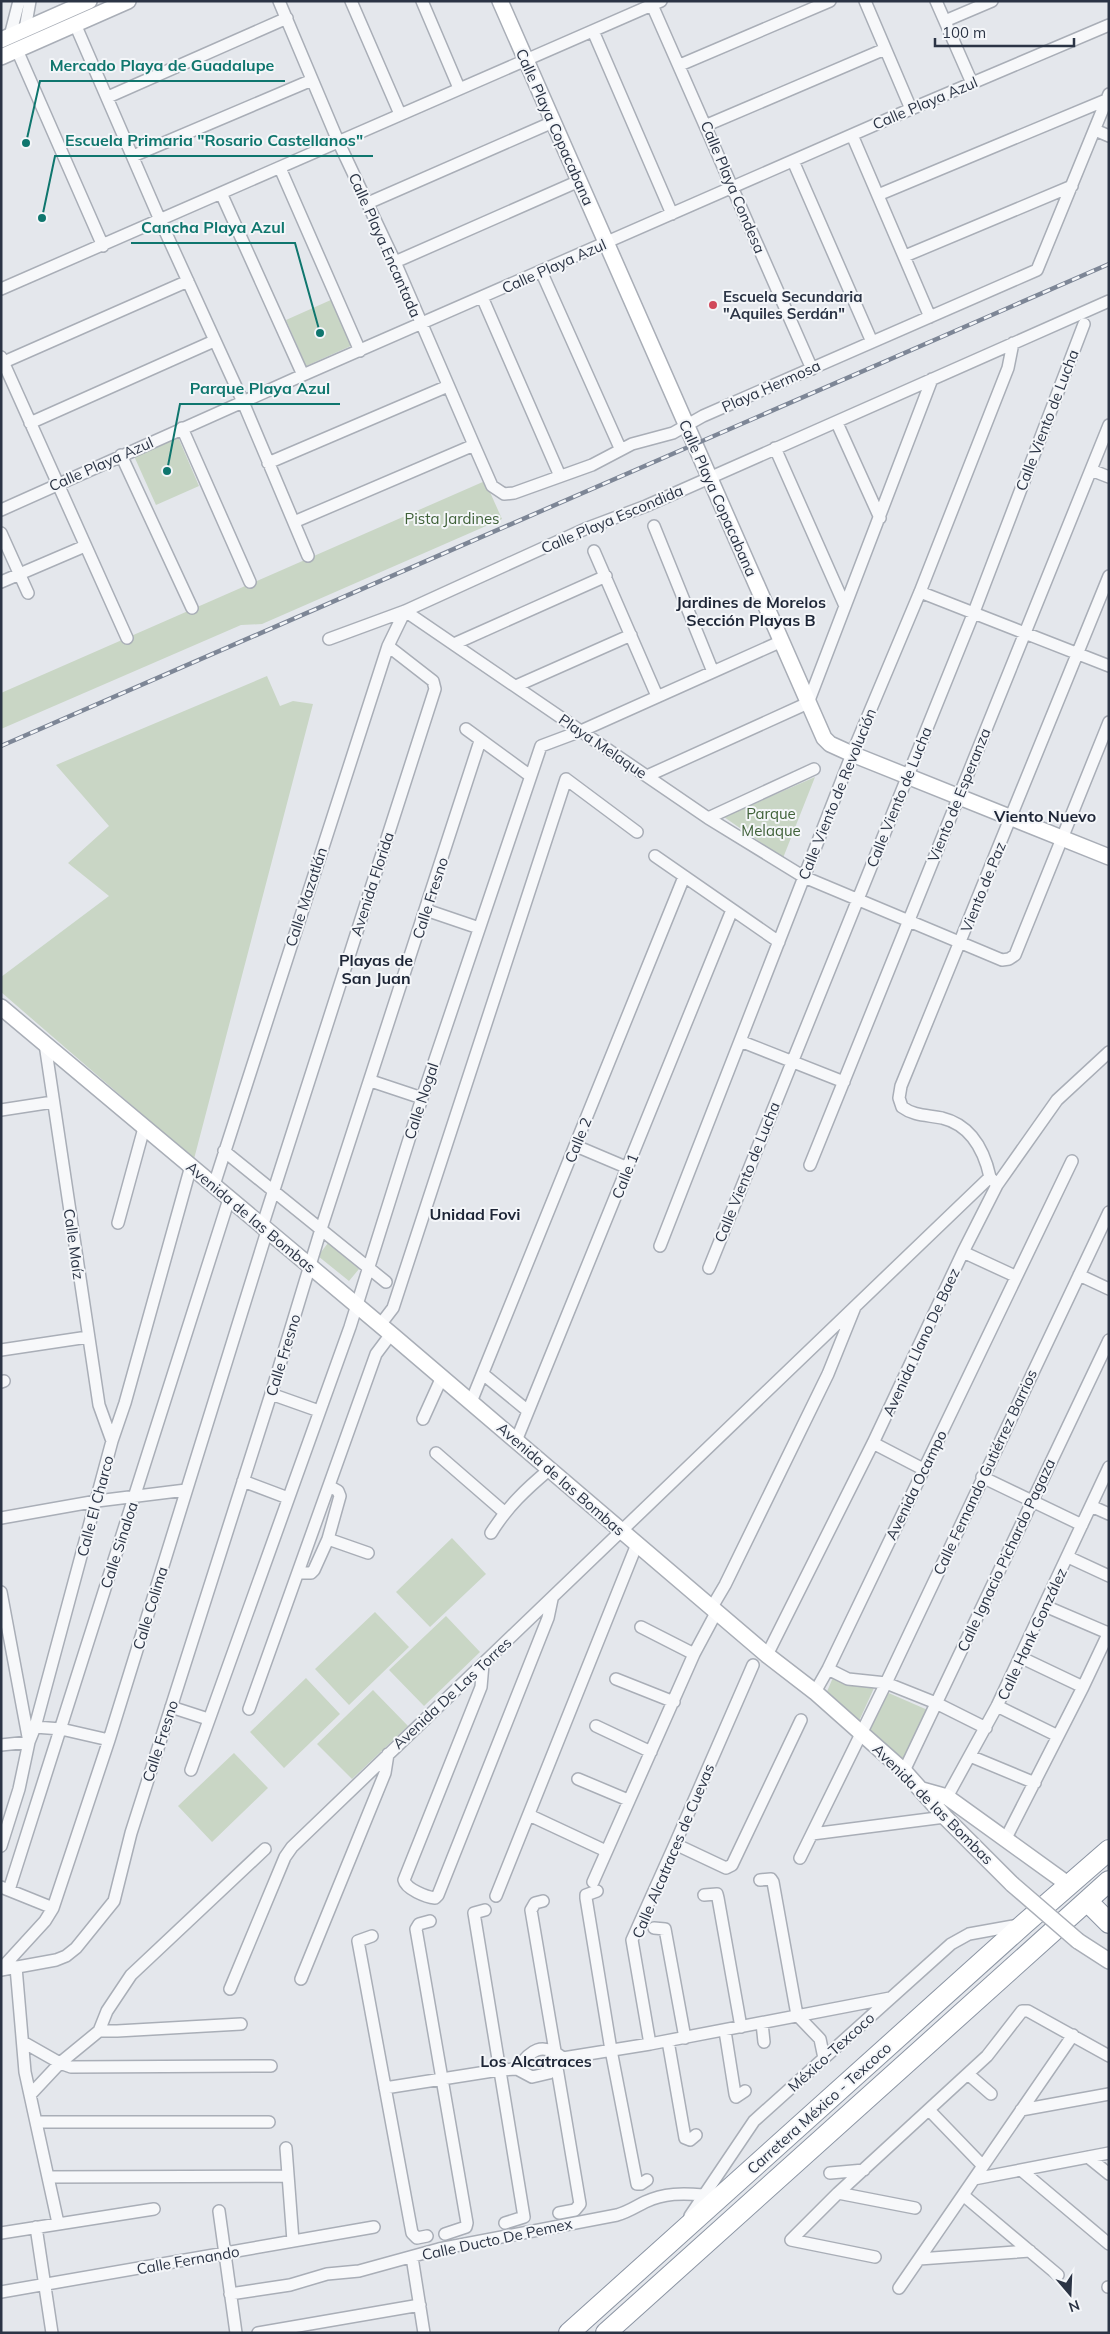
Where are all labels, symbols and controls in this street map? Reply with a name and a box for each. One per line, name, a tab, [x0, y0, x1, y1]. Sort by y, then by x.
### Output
scale bar	[935, 15, 1074, 47]
text: 100 m	[942, 23, 986, 42]
street label: Calle Playa Copacabana	[512, 46, 598, 208]
callout: Mercado Playa de Guadalupe	[40, 50, 285, 81]
text: Mercado Playa de Guadalupe	[50, 55, 275, 75]
street label: Calle Playa Azul	[870, 72, 980, 134]
street label: Calle Playa Condesa	[697, 118, 769, 256]
callout: Escuela Primaria "Rosario Castellanos"	[55, 125, 373, 156]
text: Escuela Primaria "Rosario Castellanos"	[65, 130, 363, 150]
street label: Calle Playa Encantada	[345, 170, 425, 320]
callout: Cancha Playa Azul	[131, 212, 295, 243]
text: Cancha Playa Azul	[141, 217, 285, 237]
street label: Calle Playa Azul	[499, 234, 609, 298]
place label: Escuela Secundaria "Aquiles Serdán"	[723, 287, 863, 323]
marker: Escuela Secundaria "Aquiles Serdán"	[707, 299, 719, 311]
street label: Calle Viento de Lucha	[1011, 347, 1083, 493]
street label: Playa Hermosa	[719, 356, 823, 416]
callout: Parque Playa Azul	[180, 373, 340, 404]
text: Parque Playa Azul	[190, 378, 330, 398]
street label: Calle Playa Copacabana	[675, 417, 761, 579]
street label: Calle Playa Azul	[46, 432, 156, 496]
street label: Calle Playa Escondida	[538, 480, 686, 558]
park label: Pista Jardines	[404, 509, 500, 528]
district label: Jardines de Morelos Sección Playas B	[676, 592, 826, 630]
street label: Calle Viento de Revolución	[794, 706, 880, 882]
street label: Playa Melaque	[555, 709, 651, 783]
street label: Calle Viento de Lucha	[862, 724, 936, 870]
street label: Viento de Esperanza	[923, 725, 995, 865]
park label: Parque Melaque	[741, 804, 801, 840]
district label: Viento Nuevo	[993, 806, 1096, 826]
street label: Avenida Florida	[346, 829, 398, 939]
street label: Viento de Paz	[956, 839, 1010, 935]
street label: Calle Mazatlán	[281, 845, 331, 949]
street label: Calle Fresno	[408, 855, 452, 941]
district label: Playas de San Juan	[339, 950, 413, 988]
street label: Calle Nogal	[400, 1060, 442, 1142]
street label: Calle Viento de Lucha	[710, 1099, 784, 1245]
street label: Calle 2	[560, 1115, 596, 1165]
street label: Calle 1	[607, 1151, 643, 1201]
street label: Avenida de las Bombas	[182, 1157, 320, 1277]
district label: Unidad Fovi	[430, 1204, 520, 1224]
street label: Calle Maíz	[60, 1207, 88, 1281]
street label: Avenida Llano De Baez	[878, 1265, 964, 1419]
street label: Calle Fresno	[262, 1312, 304, 1398]
street label: Calle Fernando Gutiérrez Barrios	[929, 1366, 1041, 1578]
street label: Avenida de las Bombas	[493, 1418, 629, 1540]
street label: Avenida Ocampo	[881, 1427, 951, 1543]
street label: Calle El Charco	[72, 1453, 118, 1559]
street label: Calle Ignacio Pichardo Pagaza	[953, 1455, 1059, 1655]
street label: Calle Sinaloa	[96, 1499, 142, 1591]
street label: Calle Colima	[128, 1564, 172, 1652]
street label: Calle Hank González	[993, 1565, 1071, 1703]
street label: Avenida De Las Torres	[389, 1633, 515, 1753]
street label: Calle Fresno	[138, 1698, 182, 1784]
street label: Avenida de las Bombas	[869, 1740, 997, 1868]
street label: Calle Alcatraces de Cuevas	[628, 1761, 718, 1941]
street label: México-Texcoco	[784, 2008, 878, 2096]
street label: Carretera México - Texcoco	[743, 2038, 895, 2178]
district label: Los Alcatraces	[480, 2051, 592, 2071]
street label: Calle Ducto De Pemex	[420, 2214, 574, 2264]
street label: Calle Fernando	[135, 2242, 241, 2278]
north arrow	[1045, 2269, 1095, 2319]
text: N	[1066, 2296, 1082, 2317]

